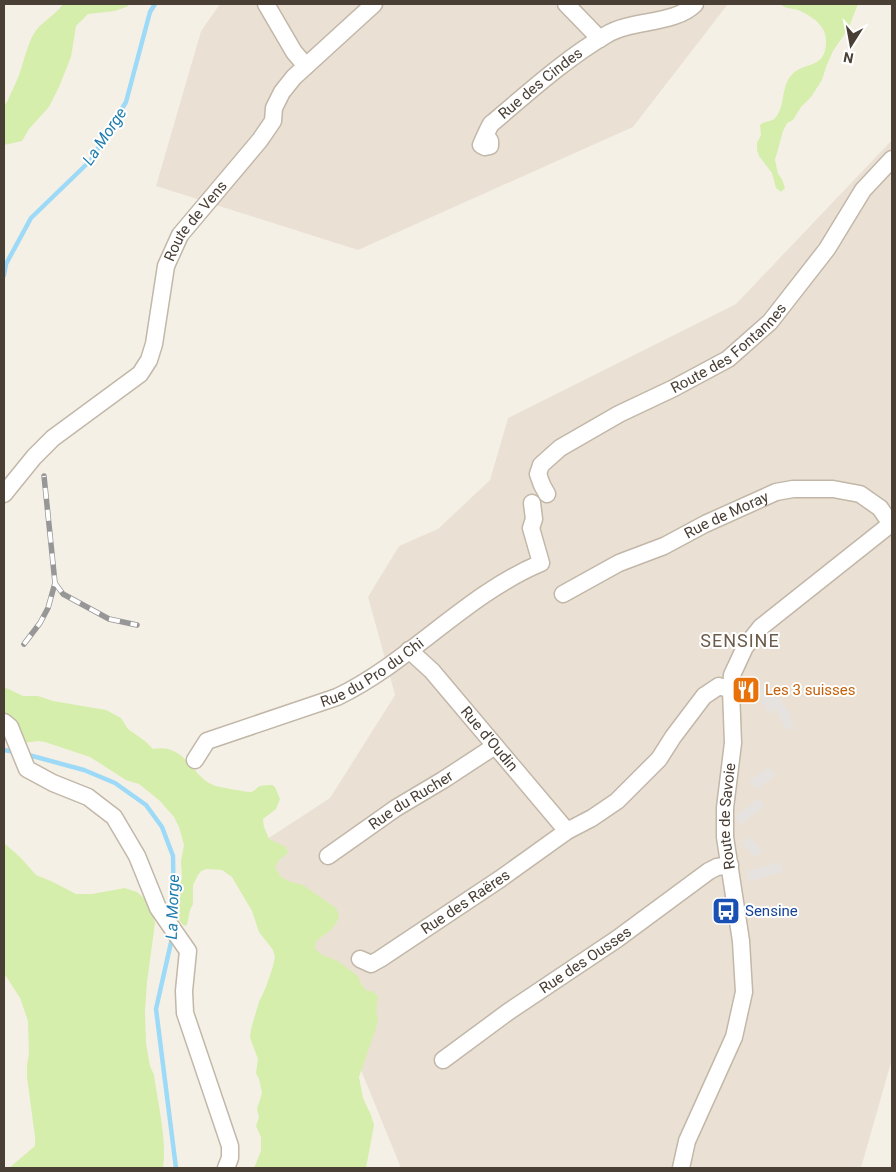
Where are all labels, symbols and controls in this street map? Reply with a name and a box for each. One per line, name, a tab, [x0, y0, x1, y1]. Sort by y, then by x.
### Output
north arrow	[826, 20, 876, 70]
street label: Rue des Cindes	[495, 44, 586, 123]
text: N	[842, 49, 855, 67]
water label: La Morge	[78, 104, 131, 169]
street label: Route de Vens	[160, 177, 231, 264]
street label: Route des Fontannes	[668, 300, 790, 397]
street label: Rue de Moray	[681, 487, 771, 542]
district label: SENSINE	[700, 630, 780, 651]
street label: Rue du Pro du Chi	[318, 634, 427, 711]
restaurant icon: Les 3 suisses	[731, 675, 761, 705]
place label: Les 3 suisses	[765, 681, 855, 699]
street label: Rue d'Oudin	[457, 703, 522, 775]
street label: Route de Savoie	[716, 762, 739, 871]
street label: Rue du Rucher	[365, 767, 457, 833]
street label: Rue des Raëres	[417, 866, 513, 938]
water label: La Morge	[162, 874, 183, 940]
bus stop icon: Sensine	[711, 896, 741, 926]
place label: Sensine	[745, 902, 798, 920]
street label: Rue des Ousses	[536, 923, 635, 997]

